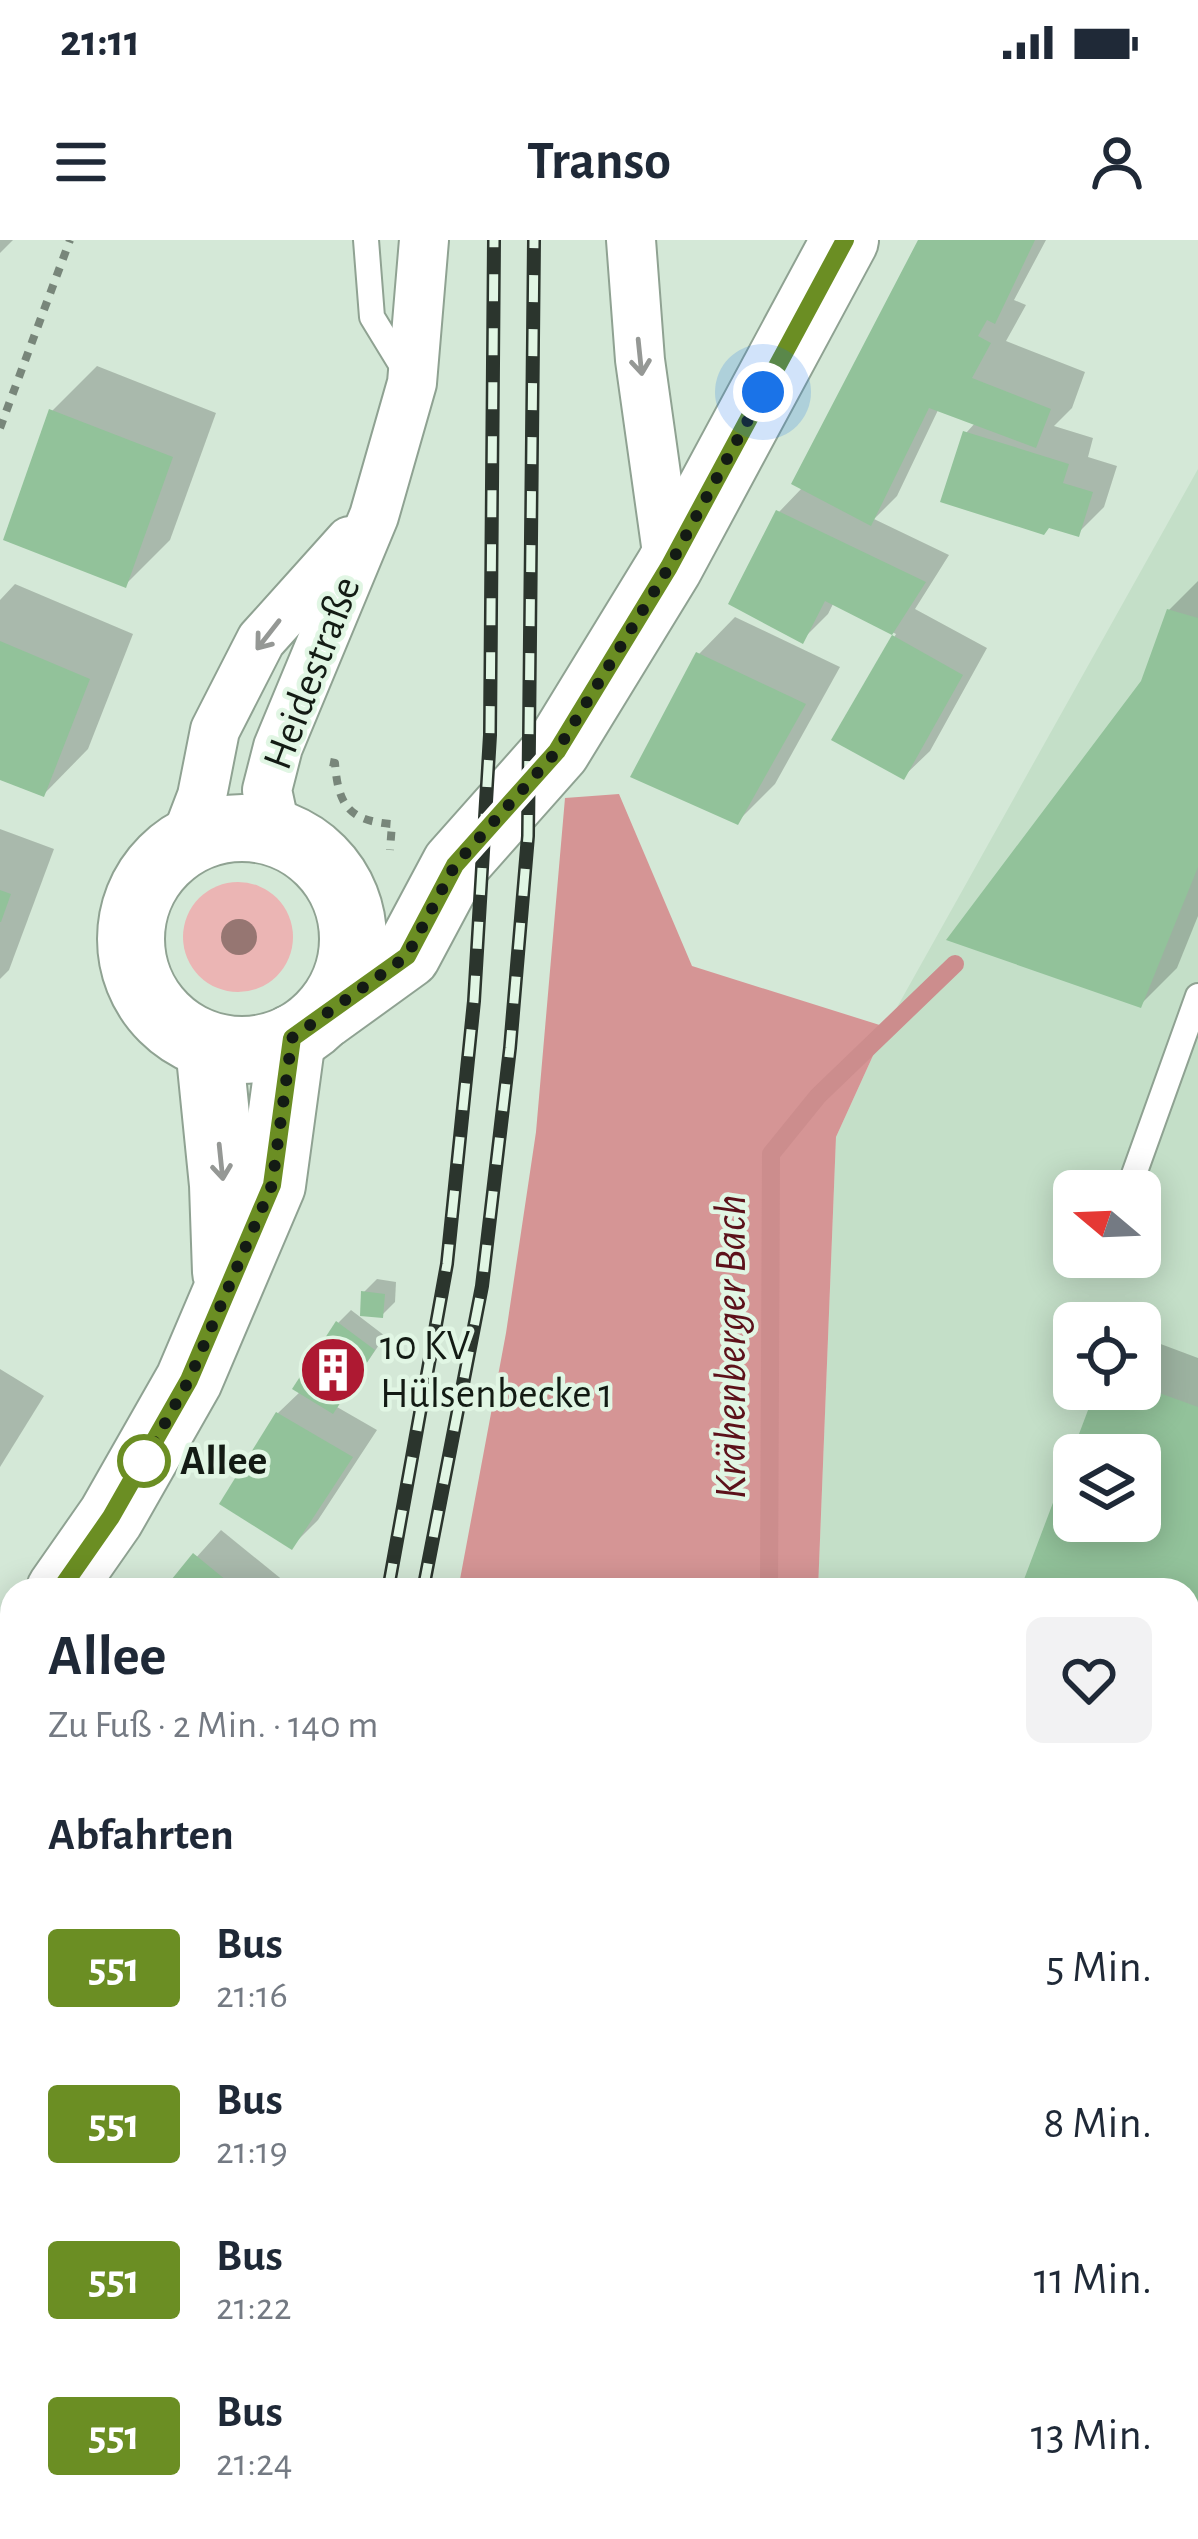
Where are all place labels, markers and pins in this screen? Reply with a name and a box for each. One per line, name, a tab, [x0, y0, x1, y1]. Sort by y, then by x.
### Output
place label: 10 KV Hülsenbecke 1	[380, 1325, 613, 1415]
building icon: 10 KV Hülsenbecke 1	[298, 1335, 368, 1405]
marker: Allee	[119, 1436, 169, 1486]
place label: Allee	[180, 1440, 267, 1482]

